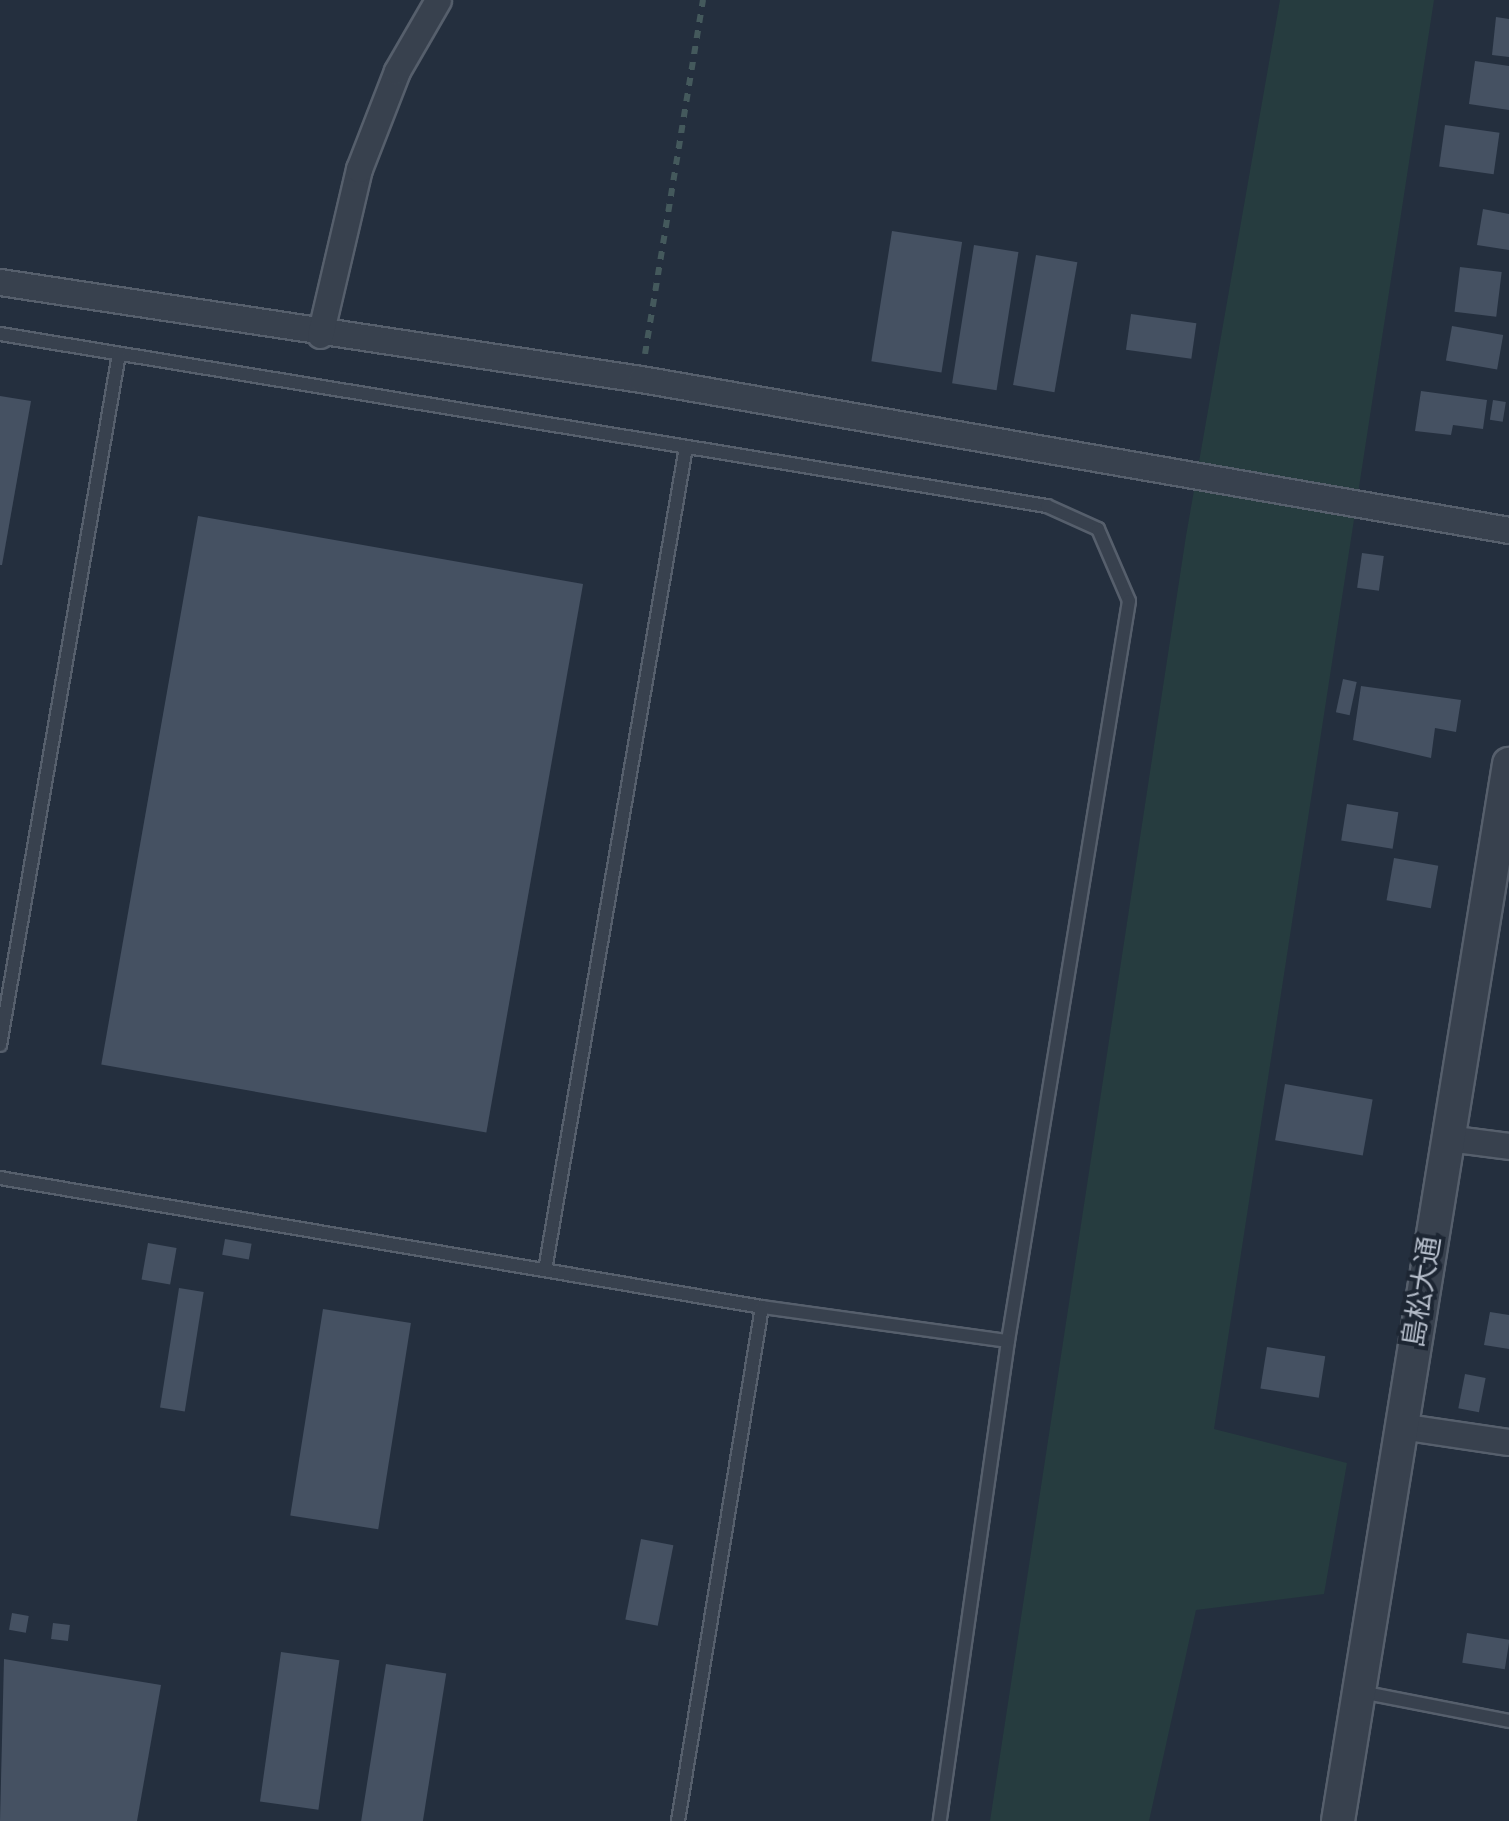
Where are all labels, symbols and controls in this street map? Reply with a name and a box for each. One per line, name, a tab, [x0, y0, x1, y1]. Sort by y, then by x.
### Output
street label: 島松大通	[1397, 1234, 1447, 1350]

